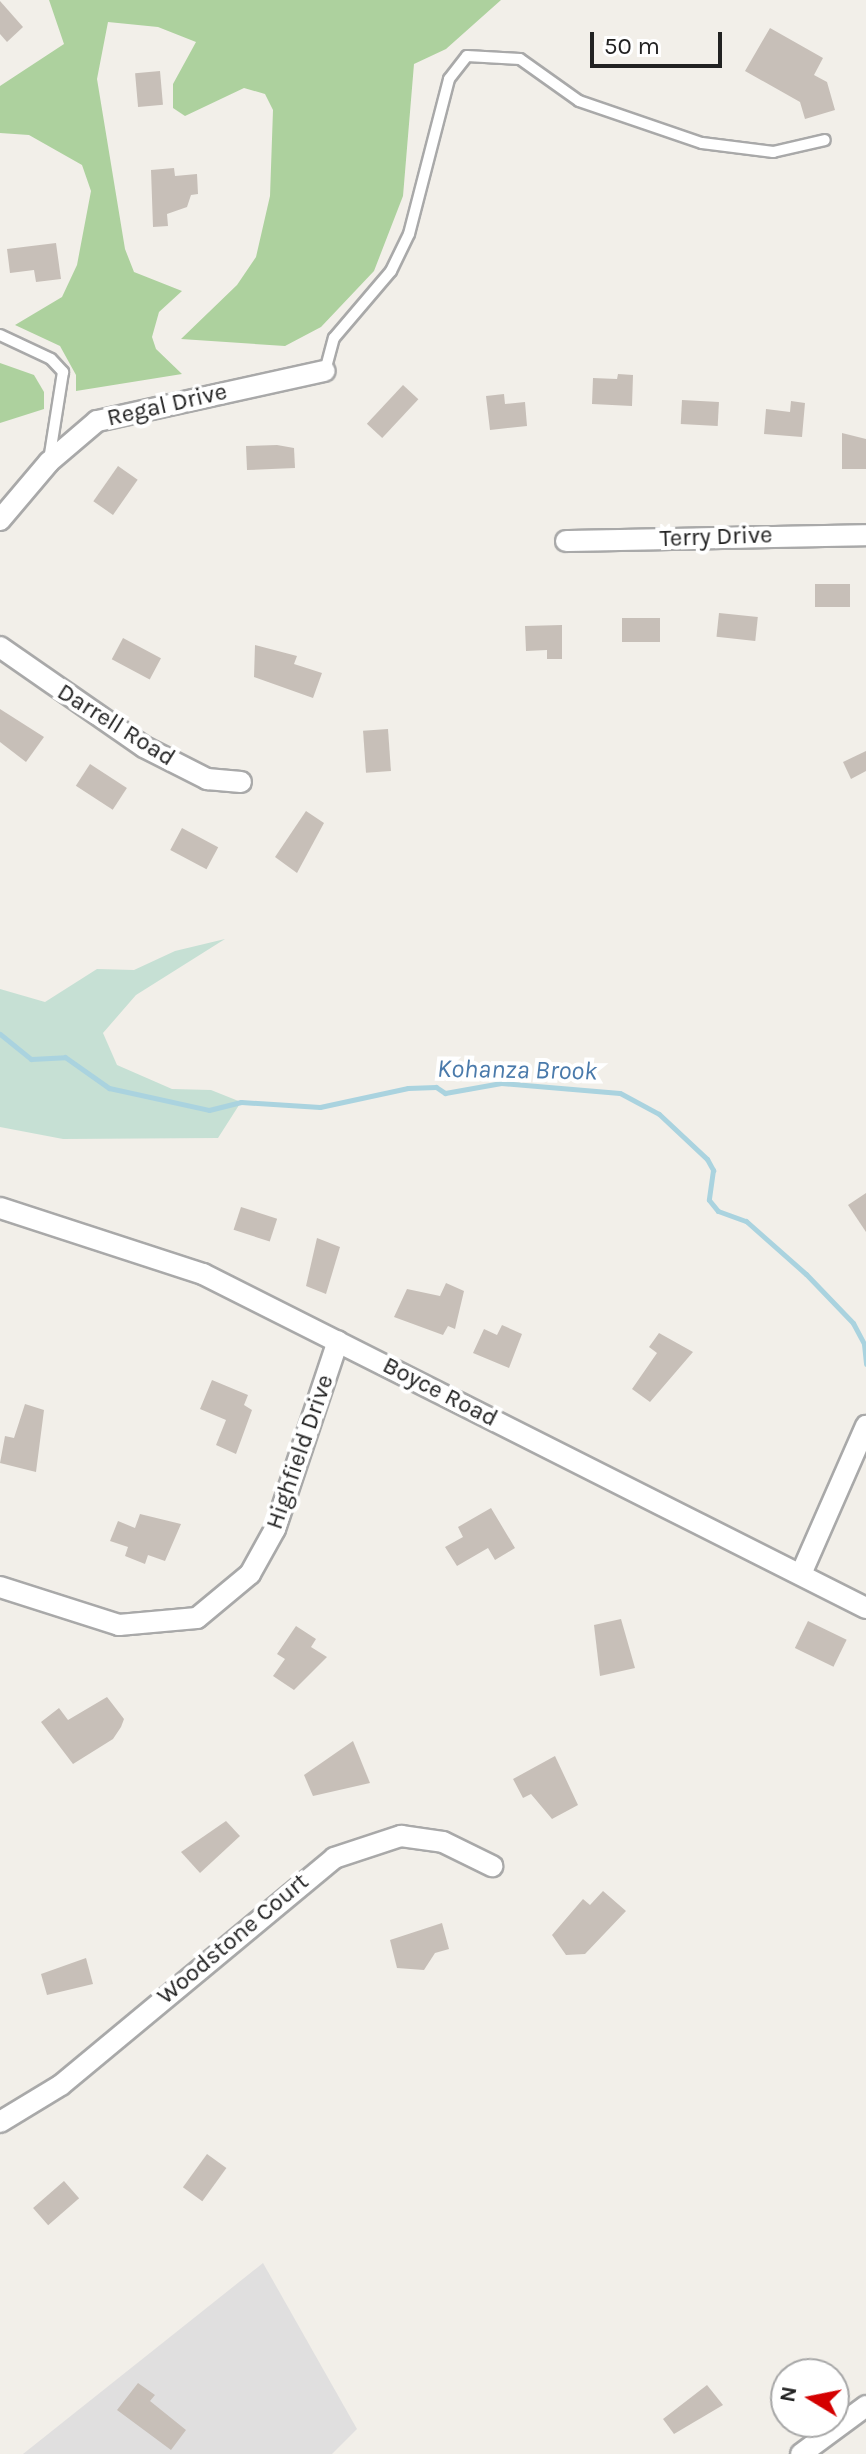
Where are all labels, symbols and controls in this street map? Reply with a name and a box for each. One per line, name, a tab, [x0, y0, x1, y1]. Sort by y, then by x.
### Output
scale bar	[594, 16, 726, 66]
text: 50 m	[604, 32, 660, 60]
street label: Regal Drive	[104, 377, 230, 433]
street label: Terry Drive	[659, 521, 773, 553]
street label: Darrell Road	[52, 678, 180, 772]
water label: Kohanza Brook	[437, 1053, 597, 1087]
street label: Boyce Road	[378, 1351, 502, 1433]
street label: Highfield Drive	[260, 1371, 340, 1533]
street label: Woodstone Court	[152, 1867, 314, 2011]
north arrow	[770, 2358, 850, 2438]
text: N	[774, 2384, 803, 2404]

